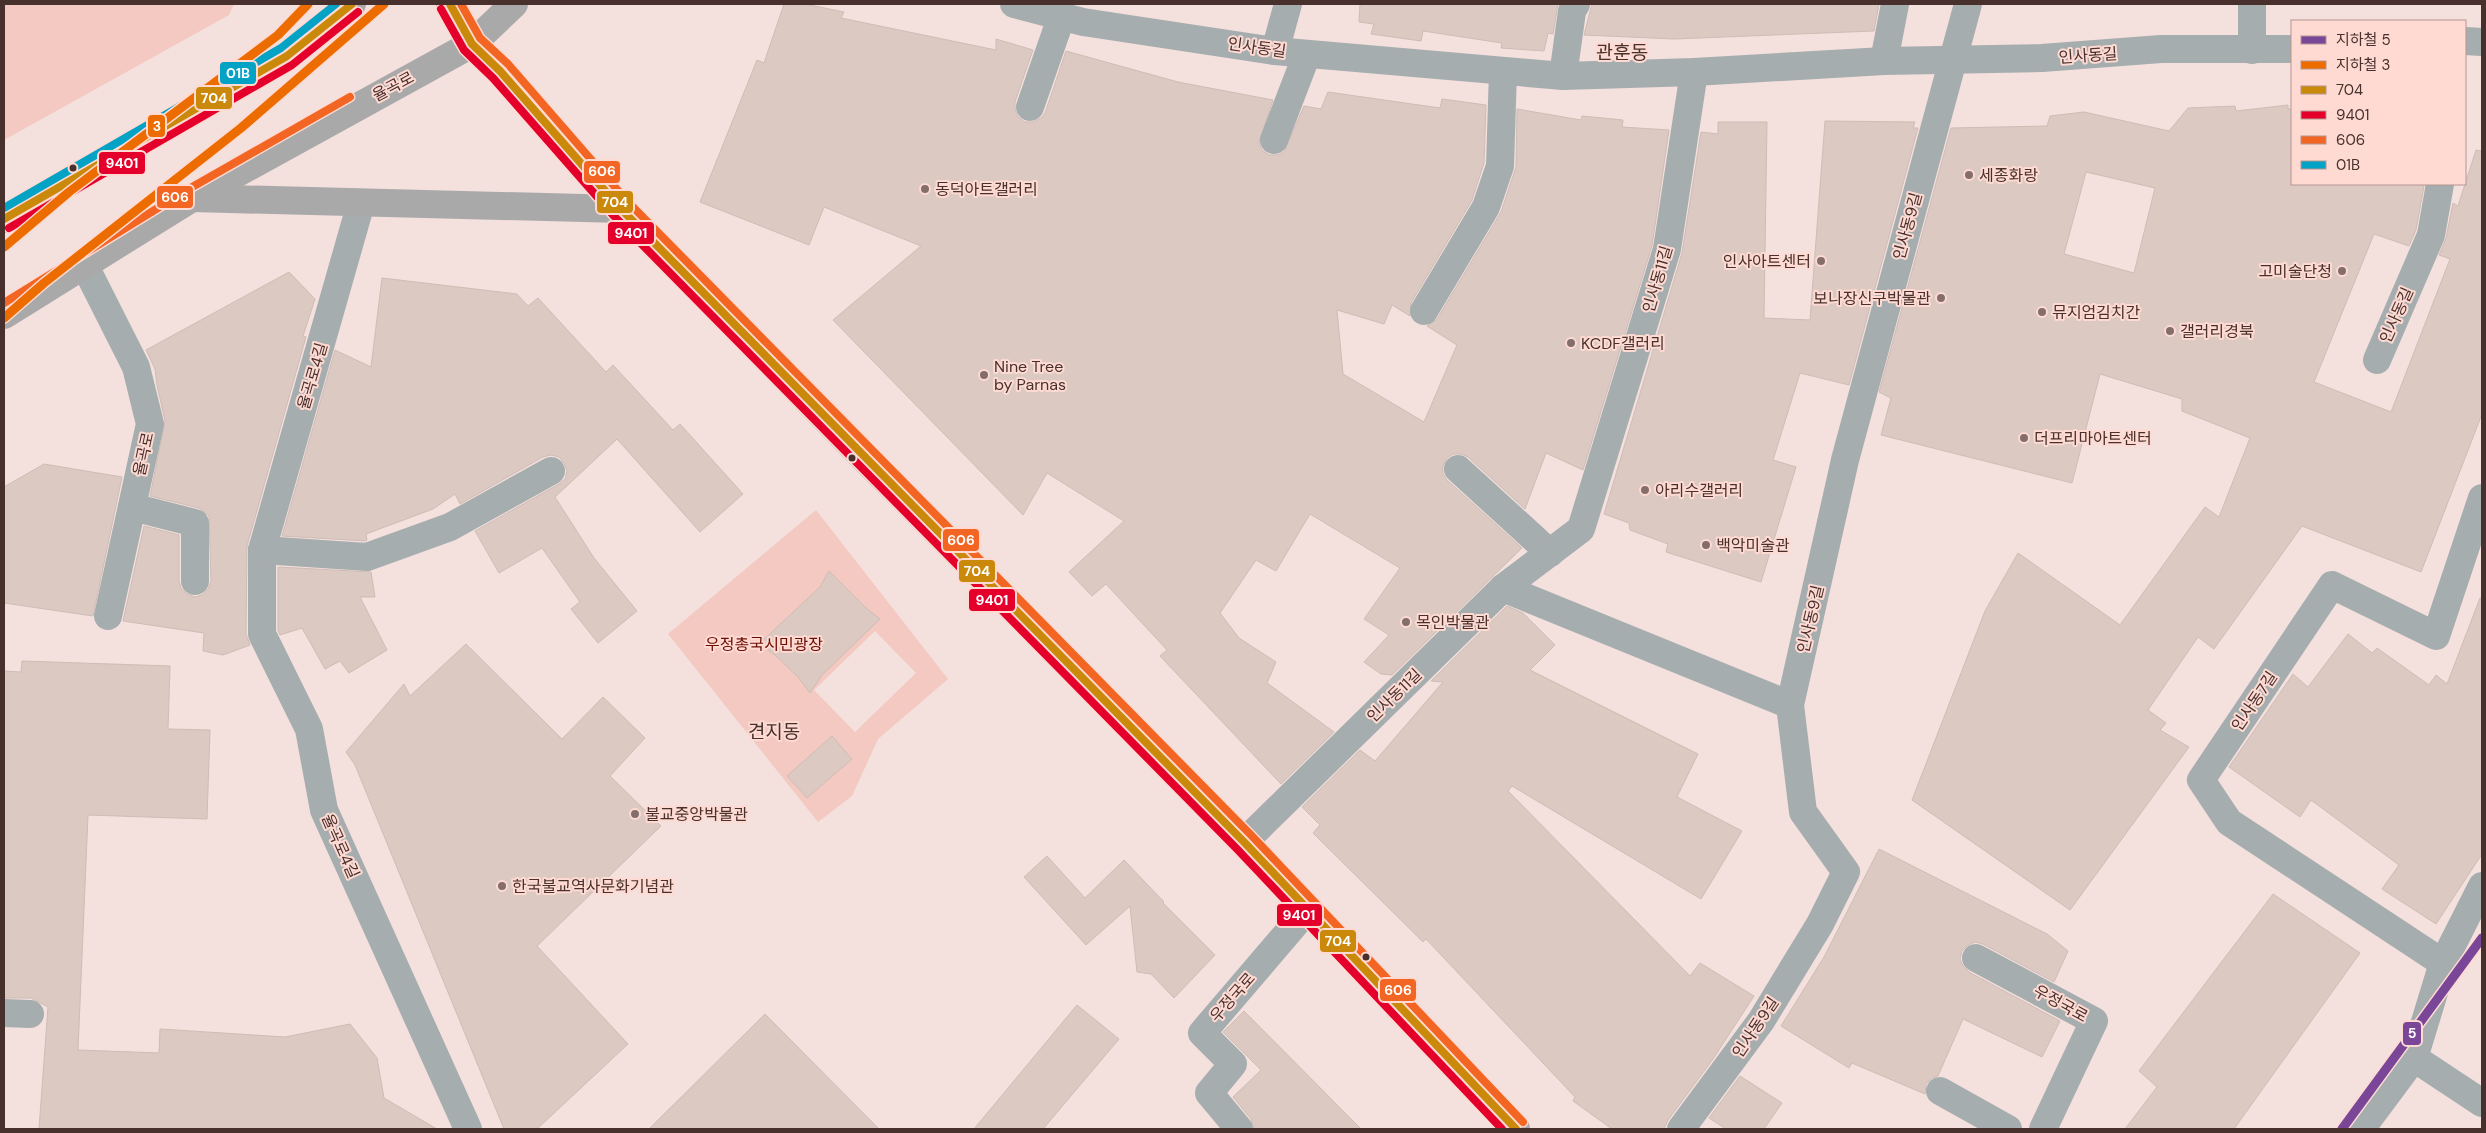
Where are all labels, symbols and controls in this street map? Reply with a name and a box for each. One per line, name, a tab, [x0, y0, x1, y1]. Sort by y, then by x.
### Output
legend	[2291, 20, 2466, 185]
text: 지하철 5	[2336, 30, 2391, 50]
street label: 인사동길	[1226, 33, 1288, 62]
district label: 관훈동	[1596, 40, 1648, 65]
street label: 인사동길	[2058, 43, 2118, 68]
text: 지하철 3	[2336, 55, 2390, 75]
line badge: 01B	[219, 61, 257, 85]
text: 01B	[226, 64, 250, 82]
street label: 율곡로	[369, 67, 418, 106]
text: 704	[2336, 80, 2363, 100]
line badge: 704	[195, 86, 233, 110]
text: 704	[201, 89, 227, 107]
text: 9401	[2336, 105, 2369, 125]
line badge: 3	[147, 114, 166, 138]
text: 3	[153, 117, 161, 135]
text: 606	[2336, 130, 2365, 150]
line badge: 9401	[98, 151, 146, 175]
text: 9401	[106, 154, 138, 172]
text: 01B	[2336, 155, 2360, 175]
line badge: 606	[583, 160, 621, 184]
text: 606	[588, 162, 616, 180]
unlabelled marker	[68, 163, 78, 173]
place label: 세종화랑	[1979, 165, 2038, 186]
marker: 세종화랑	[1963, 169, 1975, 181]
place label: 동덕아트갤러리	[935, 179, 1038, 200]
marker: 동덕아트갤러리	[919, 183, 931, 195]
line badge: 606	[156, 185, 194, 209]
text: 606	[161, 188, 189, 206]
line badge: 704	[596, 190, 634, 214]
street label: 인사동9길	[1888, 190, 1927, 262]
text: 704	[602, 193, 628, 211]
line badge: 9401	[607, 221, 655, 245]
text: 9401	[615, 224, 647, 242]
street label: 인사동11길	[1638, 243, 1677, 315]
place label: 인사아트센터	[1723, 251, 1811, 272]
marker: 인사아트센터	[1815, 255, 1827, 267]
place label: 고미술단청	[2258, 261, 2332, 282]
marker: 고미술단청	[2336, 265, 2348, 277]
street label: 인사동길	[2375, 284, 2418, 346]
place label: 보나장신구박물관	[1813, 288, 1931, 309]
marker: 보나장신구박물관	[1935, 292, 1947, 304]
place label: 뮤지엄김치간	[2052, 302, 2141, 323]
marker: 뮤지엄김치간	[2036, 306, 2048, 318]
place label: 갤러리경북	[2180, 321, 2254, 342]
marker: 갤러리경북	[2164, 325, 2176, 337]
place label: KCDF갤러리	[1581, 333, 1665, 354]
marker: KCDF갤러리	[1565, 337, 1577, 349]
street label: 율곡로4길	[293, 340, 332, 412]
place label: Nine Tree by Parnas	[994, 356, 1066, 395]
marker: Nine Tree by Parnas	[978, 369, 990, 381]
place label: 더프리마아트센터	[2034, 428, 2152, 449]
street label: 율곡로	[129, 430, 158, 478]
marker: 더프리마아트센터	[2018, 432, 2030, 444]
unlabelled marker	[847, 453, 857, 463]
place label: 아리수갤러리	[1655, 480, 1743, 501]
marker: 아리수갤러리	[1639, 484, 1651, 496]
line badge: 606	[942, 528, 980, 552]
text: 606	[947, 531, 975, 549]
place label: 백악미술관	[1716, 535, 1790, 556]
marker: 백악미술관	[1700, 539, 1712, 551]
line badge: 704	[958, 559, 996, 583]
text: 704	[964, 562, 990, 580]
street label: 인사동9길	[1793, 583, 1828, 655]
line badge: 9401	[968, 588, 1016, 612]
text: 9401	[976, 591, 1008, 609]
place label: 목인박물관	[1416, 612, 1490, 633]
marker: 목인박물관	[1400, 616, 1412, 628]
park label: 우정총국시민광장	[705, 634, 823, 655]
street label: 인사동11길	[1362, 664, 1426, 727]
street label: 인사동7길	[2227, 667, 2282, 735]
district label: 견지동	[748, 719, 800, 744]
place label: 불교중앙박물관	[645, 804, 748, 825]
marker: 불교중앙박물관	[629, 808, 641, 820]
street label: 율곡로4길	[317, 811, 364, 882]
place label: 한국불교역사문화기념관	[512, 876, 674, 897]
marker: 한국불교역사문화기념관	[496, 880, 508, 892]
line badge: 9401	[1276, 903, 1323, 927]
text: 9401	[1283, 906, 1315, 924]
line badge: 704	[1319, 929, 1357, 953]
text: 704	[1325, 932, 1351, 950]
unlabelled marker	[1361, 952, 1371, 962]
street label: 우정국로	[1205, 968, 1260, 1026]
line badge: 606	[1379, 978, 1417, 1002]
street label: 우정국로	[2030, 980, 2092, 1027]
text: 606	[1384, 981, 1412, 999]
street label: 인사동9길	[1727, 993, 1783, 1062]
line badge: 5	[2402, 1021, 2422, 1046]
text: 5	[2408, 1024, 2416, 1042]

